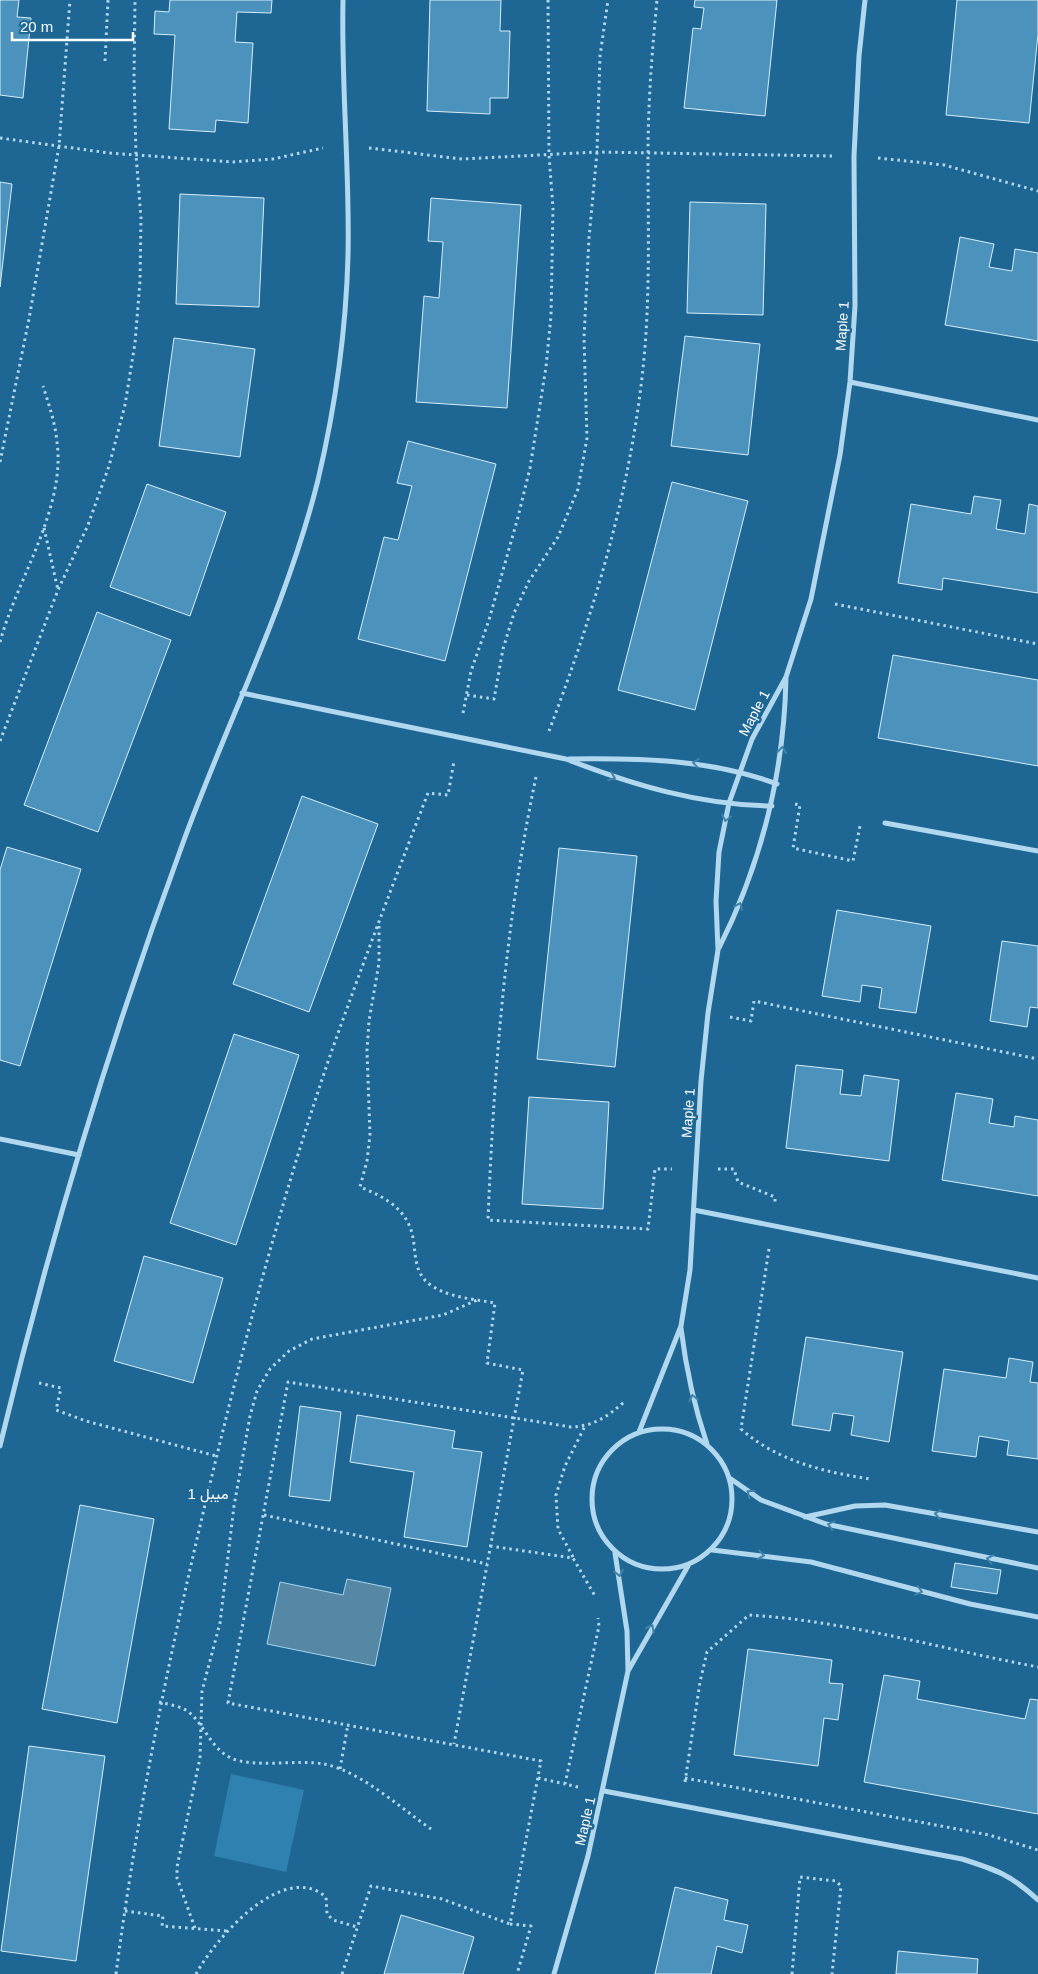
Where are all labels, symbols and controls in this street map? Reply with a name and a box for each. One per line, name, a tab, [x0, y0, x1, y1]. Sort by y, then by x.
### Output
scale bar	[12, 10, 134, 42]
text: 20 m	[20, 18, 53, 35]
street label: Maple 1	[832, 300, 852, 351]
street label: Maple 1	[735, 687, 773, 739]
one-way arrow	[776, 746, 787, 754]
one-way arrow	[691, 759, 700, 769]
one-way arrow	[607, 771, 616, 781]
one-way arrow	[722, 814, 732, 822]
one-way arrow	[733, 903, 743, 911]
street label: Maple 1	[678, 1087, 698, 1138]
one-way arrow	[688, 1394, 699, 1403]
district label: ميبل 1	[187, 1485, 229, 1503]
one-way arrow	[747, 1490, 756, 1499]
one-way arrow	[934, 1510, 943, 1520]
one-way arrow	[828, 1521, 836, 1531]
one-way arrow	[756, 1549, 765, 1559]
one-way arrow	[986, 1554, 995, 1565]
one-way arrow	[613, 1568, 624, 1577]
one-way arrow	[914, 1585, 922, 1595]
one-way arrow	[644, 1624, 654, 1633]
street label: Maple 1	[572, 1795, 598, 1847]

